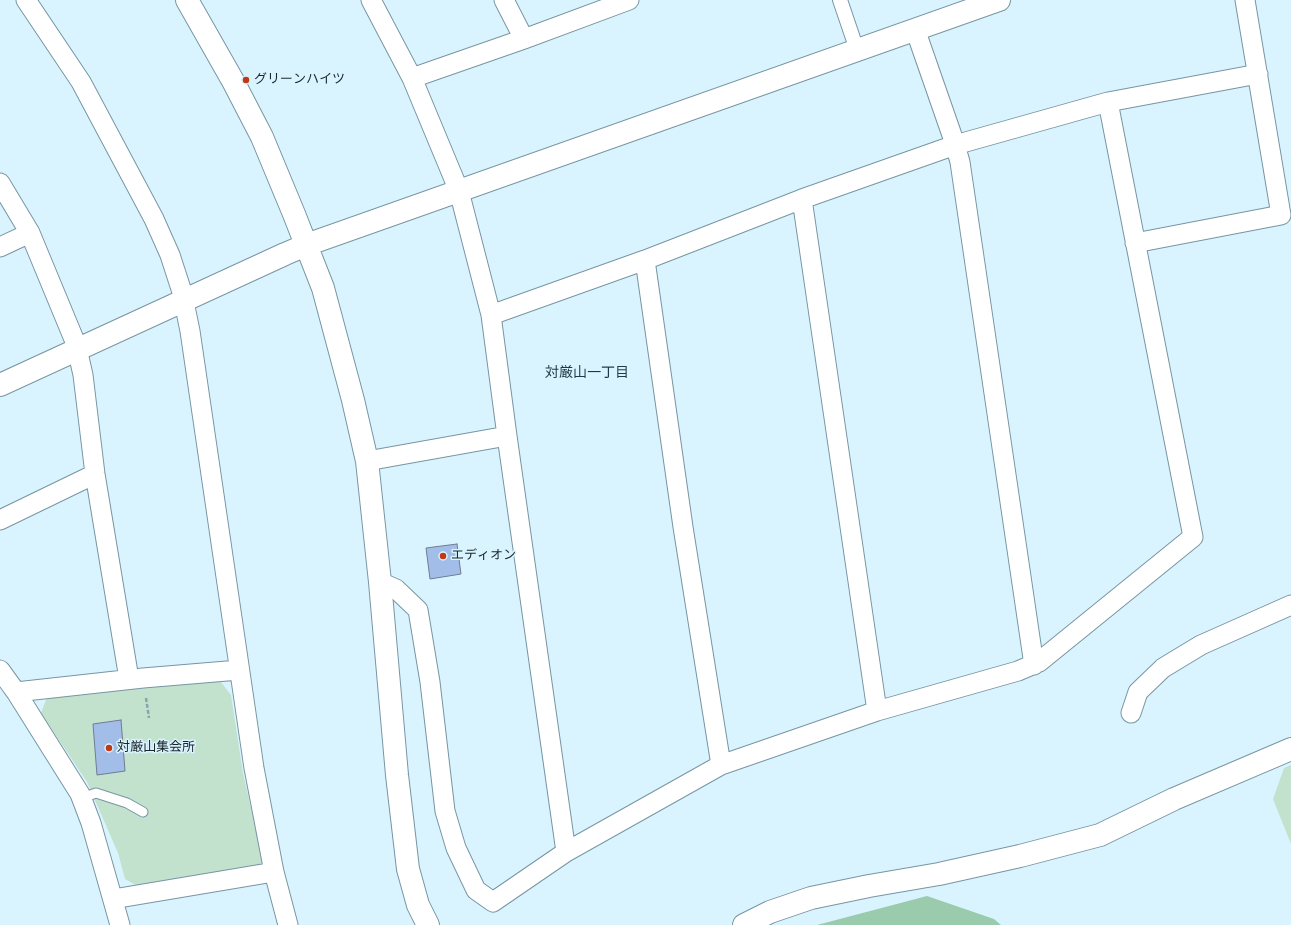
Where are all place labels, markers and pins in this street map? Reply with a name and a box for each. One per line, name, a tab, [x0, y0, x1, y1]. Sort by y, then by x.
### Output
place label: グリーンハイツ	[254, 72, 345, 88]
marker: グリーンハイツ	[241, 75, 251, 85]
place label: エディオン	[451, 548, 516, 564]
marker: エディオン	[438, 551, 448, 561]
place label: 対厳山集会所	[117, 740, 195, 756]
marker: 対厳山集会所	[104, 743, 114, 753]

